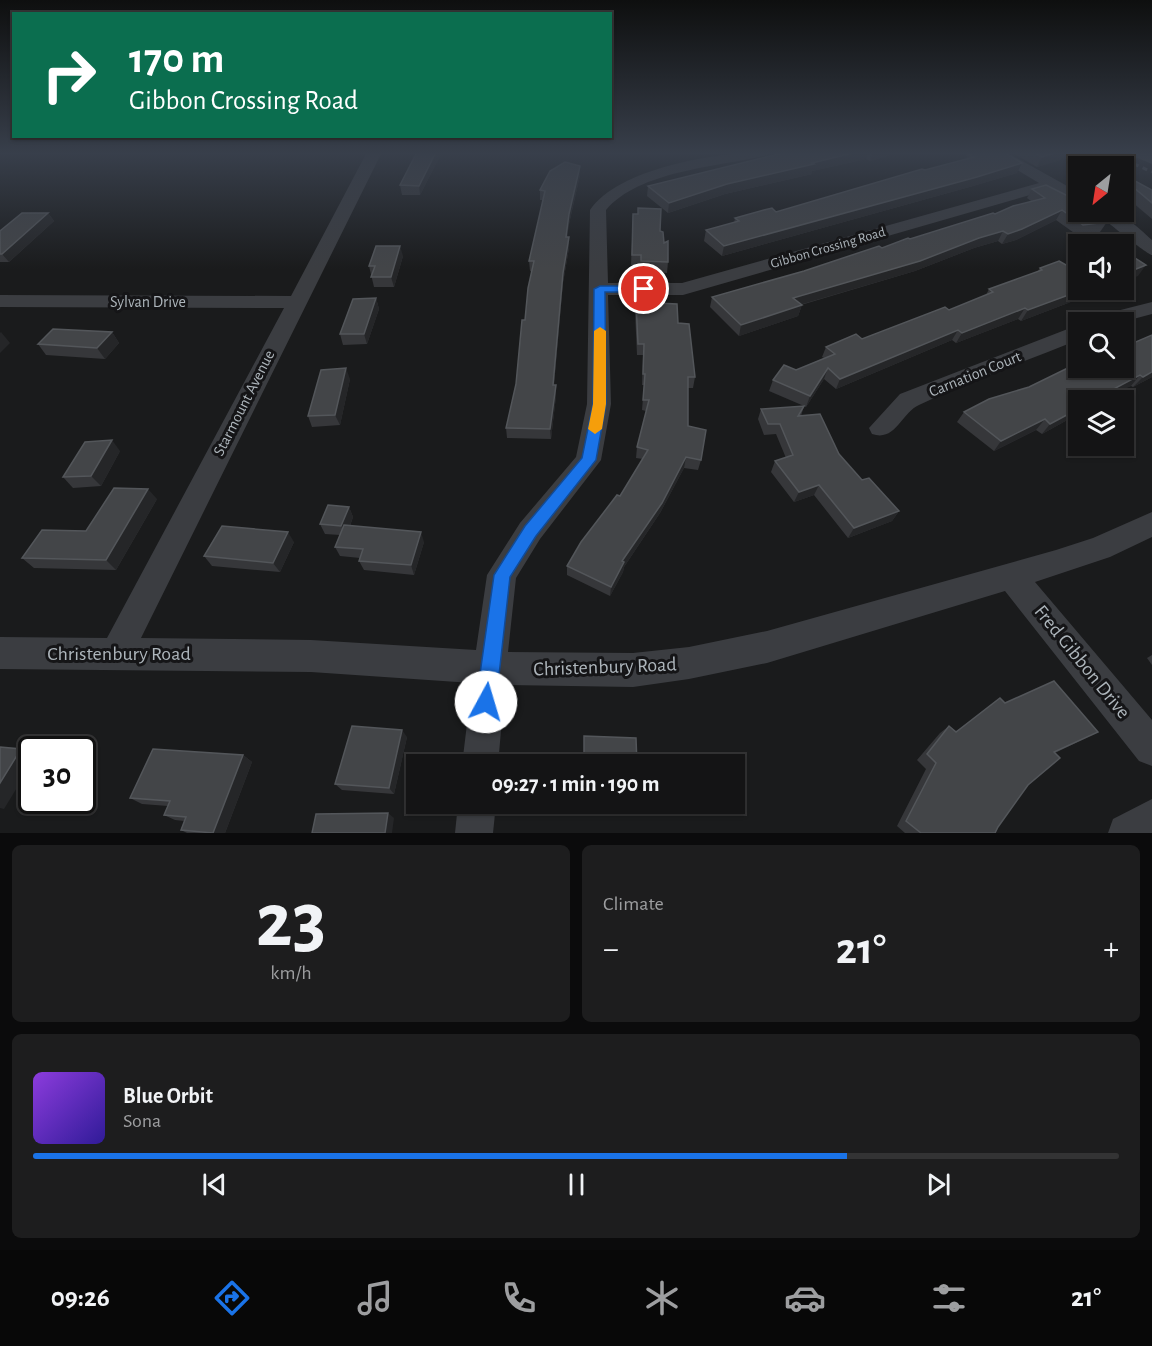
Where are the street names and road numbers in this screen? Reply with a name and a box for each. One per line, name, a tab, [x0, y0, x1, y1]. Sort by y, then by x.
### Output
street label: Gibbon Crossing Road	[769, 225, 887, 271]
street label: Sylvan Drive	[110, 294, 186, 311]
street label: Starmount Avenue	[210, 348, 278, 458]
street label: Carnation Court	[927, 348, 1023, 400]
street label: Fred Gibbon Drive	[1030, 602, 1134, 722]
street label: Christenbury Road	[47, 644, 191, 664]
street label: Christenbury Road	[533, 655, 677, 679]

